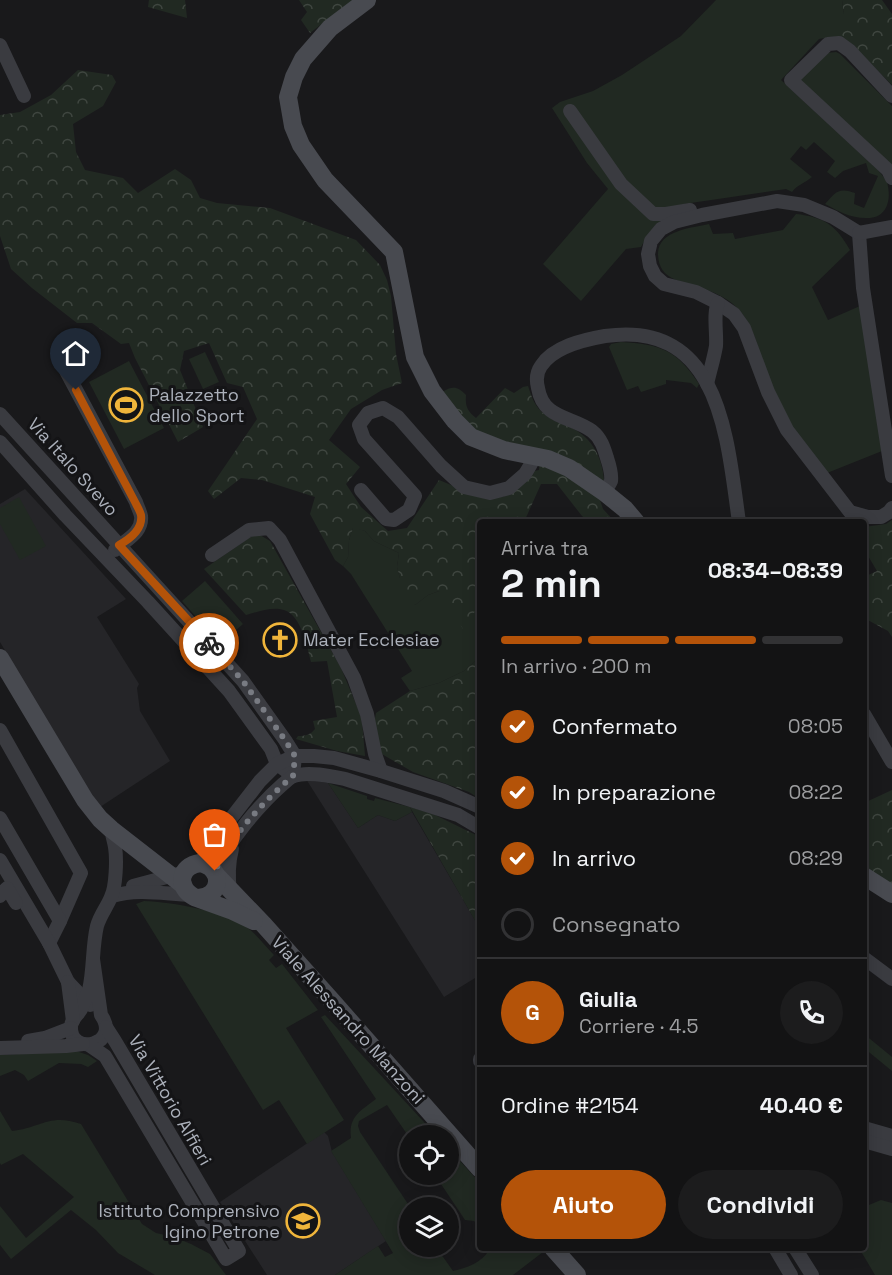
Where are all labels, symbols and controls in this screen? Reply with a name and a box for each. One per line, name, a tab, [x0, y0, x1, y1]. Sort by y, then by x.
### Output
pin	[50, 328, 101, 390]
icon: home	[59, 337, 92, 370]
place label: Palazzetto dello Sport	[149, 383, 245, 427]
sports icon: Palazzetto dello Sport	[108, 387, 144, 423]
street label: Via Italo Svevo	[23, 413, 124, 521]
text: Arriva tra	[501, 535, 589, 561]
text: 08:34–08:39	[708, 556, 843, 584]
text: 2 min	[501, 559, 602, 608]
courier	[179, 613, 239, 673]
church icon: Mater Ecclesiae	[262, 622, 298, 658]
icon: bike	[193, 627, 226, 660]
place label: Mater Ecclesiae	[303, 628, 440, 651]
text: In arrivo · 200 m	[501, 653, 652, 679]
icon: check	[501, 710, 534, 743]
text: Confermato	[552, 712, 678, 740]
text: 08:05	[788, 713, 843, 739]
icon: check	[501, 776, 534, 809]
text: In preparazione	[552, 778, 716, 806]
text: 08:22	[789, 779, 843, 805]
pin	[189, 809, 240, 871]
icon: bag	[198, 818, 231, 851]
icon: check	[501, 842, 534, 875]
text: In arrivo	[552, 844, 636, 872]
text: 08:29	[788, 845, 843, 871]
text: Consegnato	[552, 910, 681, 938]
street label: Viale Alessandro Manzoni	[267, 931, 430, 1109]
button: phone	[780, 981, 843, 1044]
text: Giulia	[579, 985, 637, 1013]
text: G	[525, 998, 540, 1026]
text: Corriere · 4.5	[579, 1013, 699, 1039]
street label: Via Vittorio Alfieri	[124, 1030, 217, 1169]
text: Ordine #2154	[501, 1091, 639, 1119]
text: 40.40 €	[760, 1091, 843, 1119]
map controls	[399, 1125, 459, 1257]
button: locate	[399, 1125, 459, 1185]
button: Aiuto	[501, 1170, 666, 1239]
button: Condividi	[678, 1170, 843, 1239]
button: layers	[399, 1197, 459, 1257]
place label: Istituto Comprensivo Igino Petrone	[98, 1199, 280, 1243]
school or university icon: Istituto Comprensivo Igino Petrone	[285, 1203, 321, 1239]

